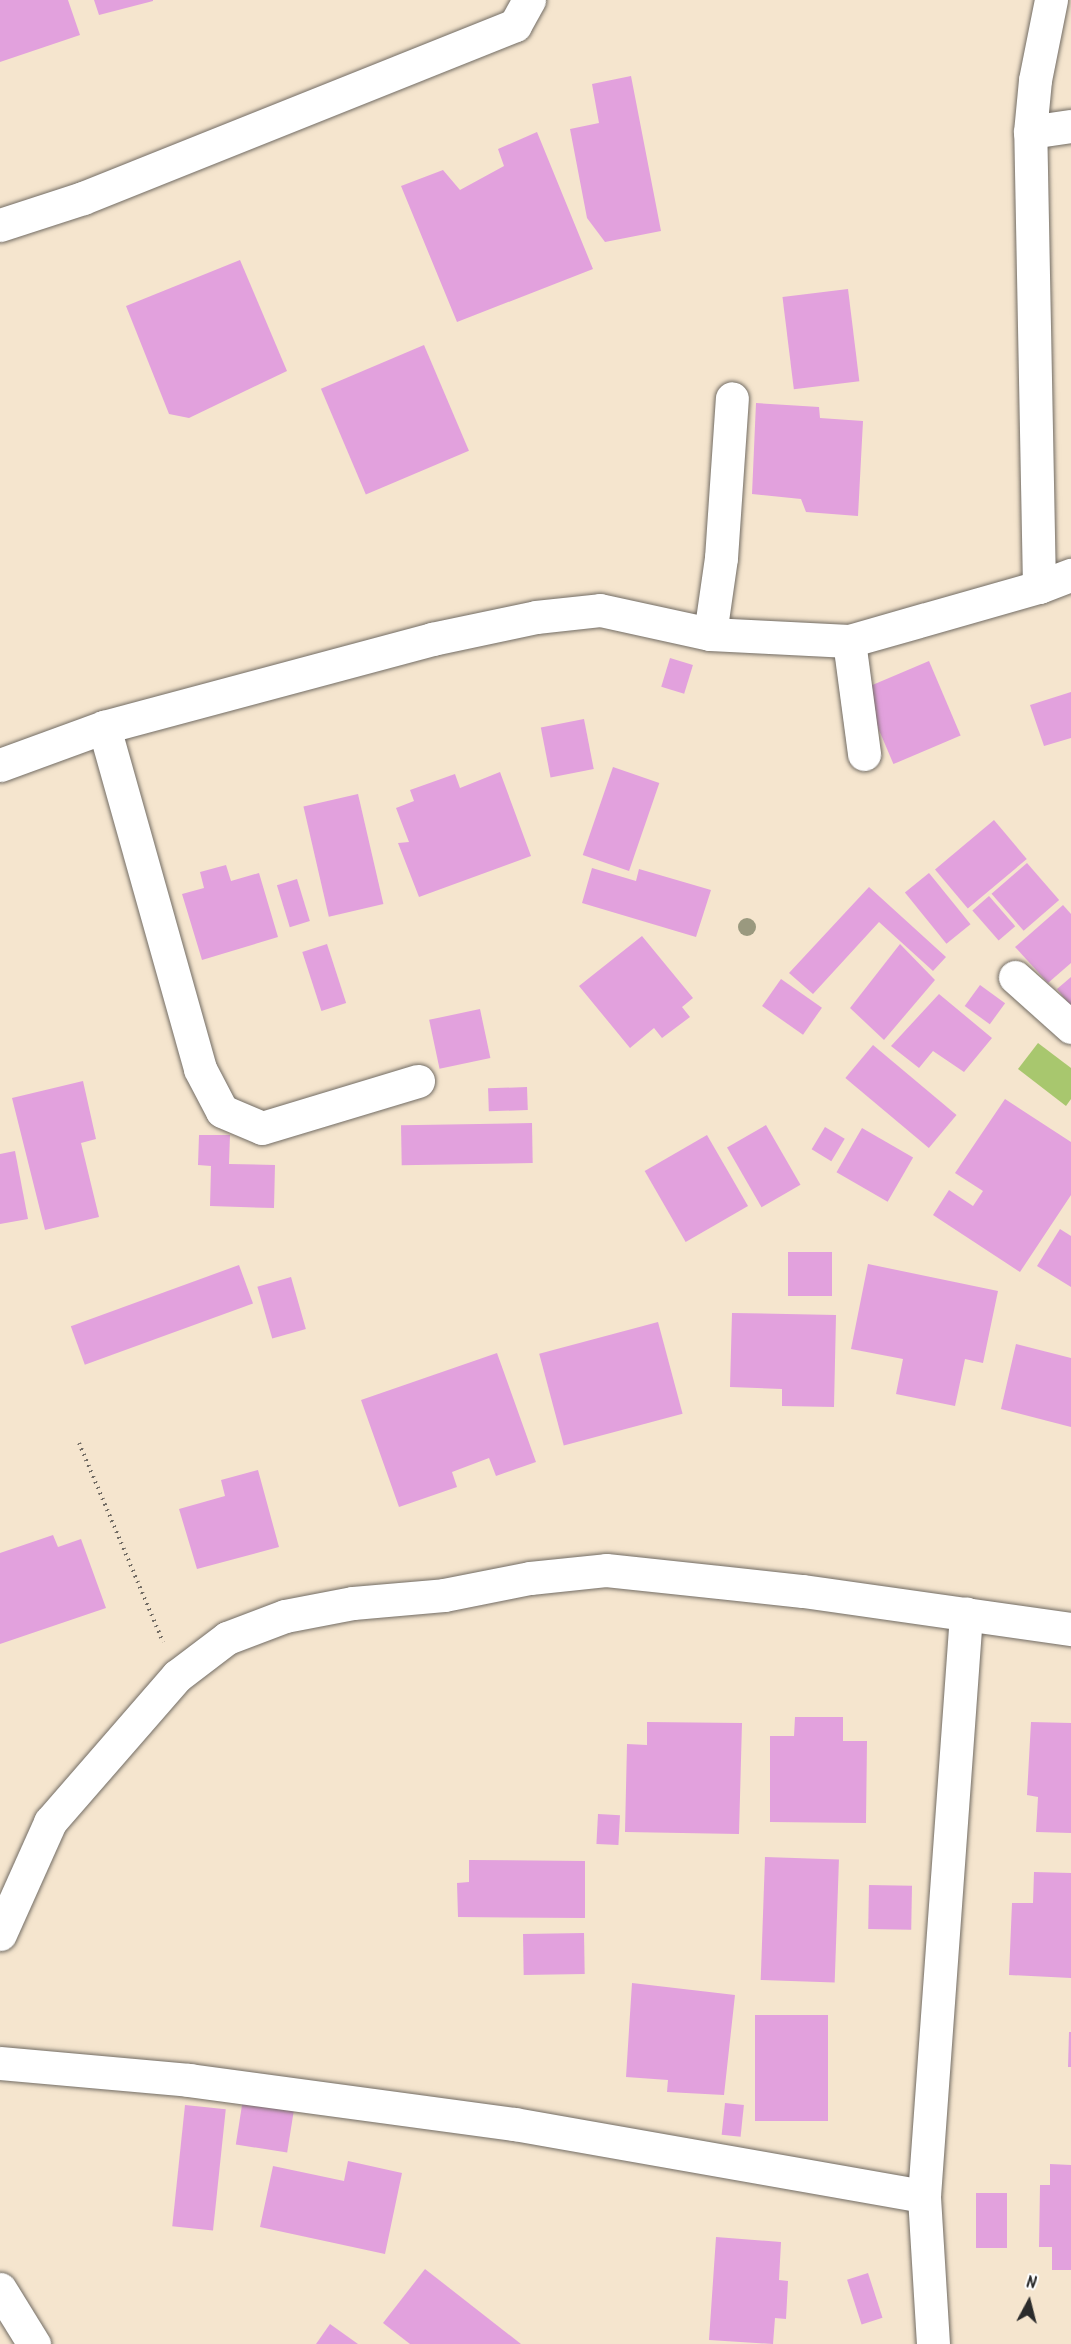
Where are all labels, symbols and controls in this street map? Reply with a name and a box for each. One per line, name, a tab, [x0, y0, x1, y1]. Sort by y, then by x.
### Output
text: N	[1025, 2271, 1038, 2297]
north arrow	[999, 2272, 1059, 2332]

